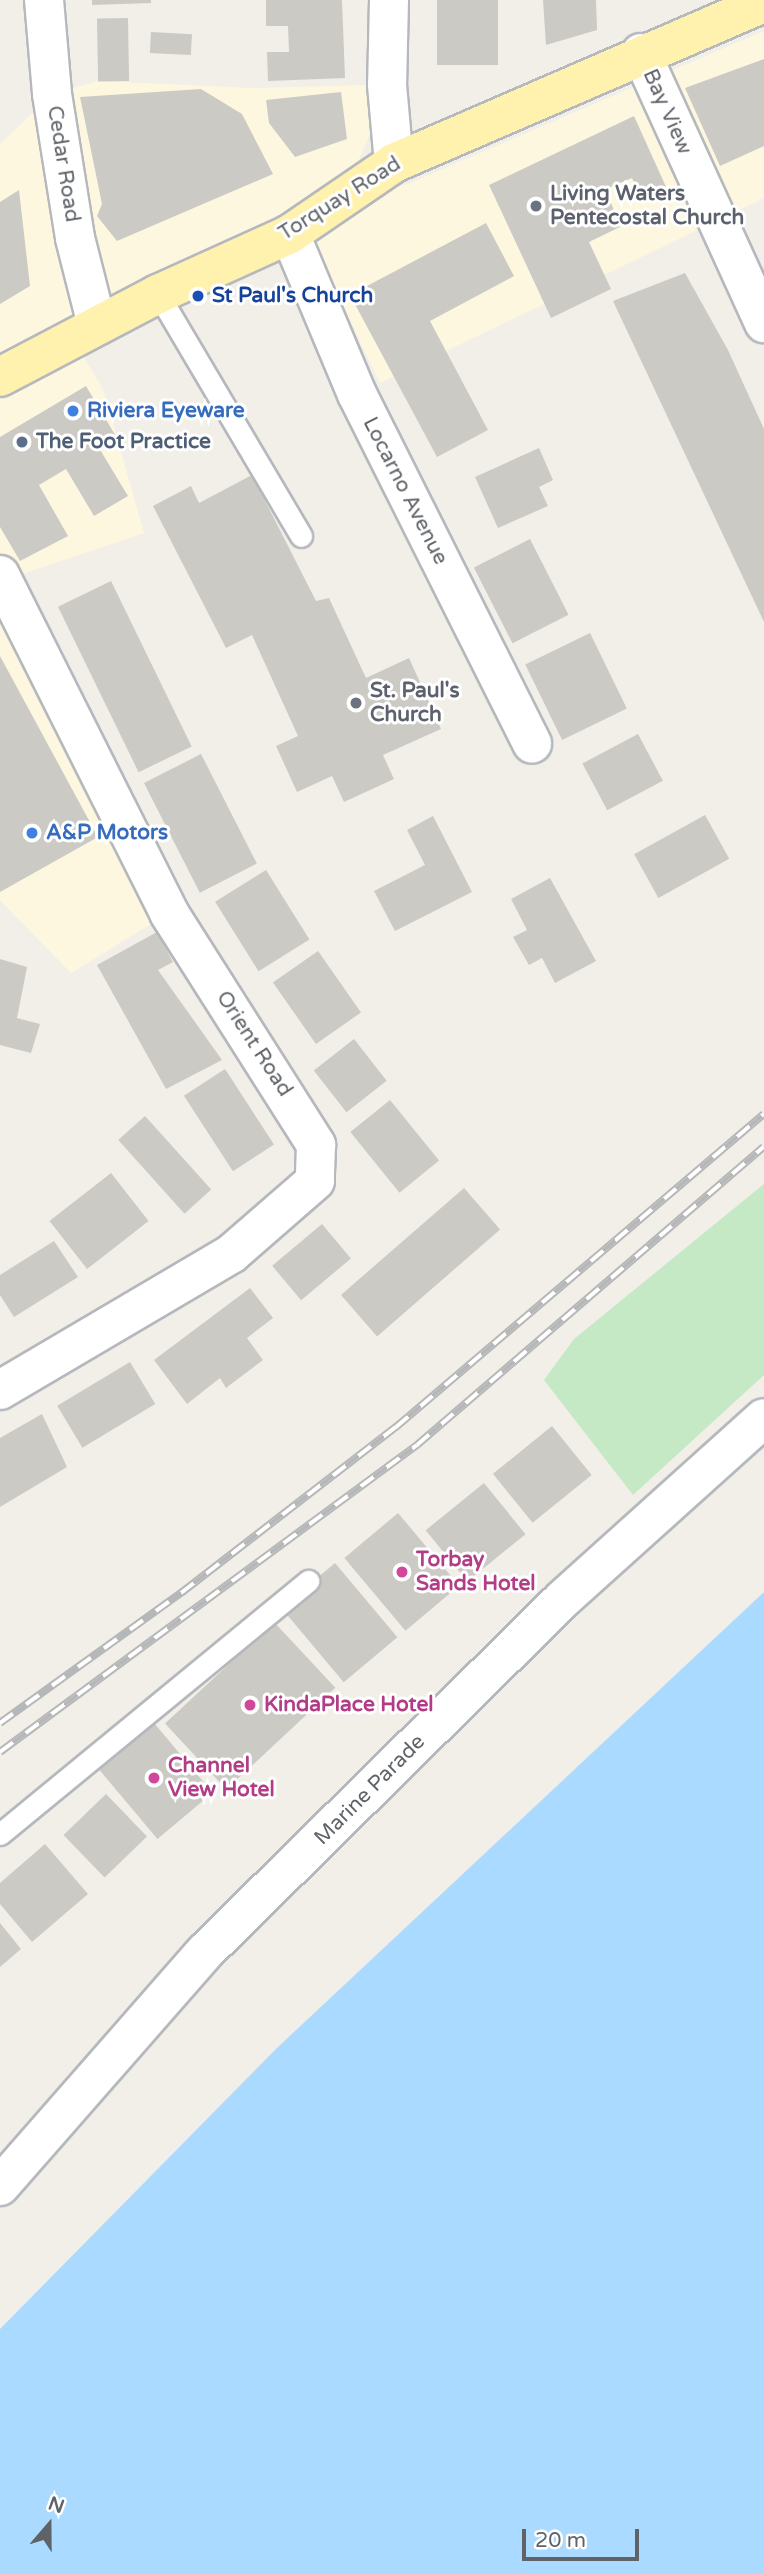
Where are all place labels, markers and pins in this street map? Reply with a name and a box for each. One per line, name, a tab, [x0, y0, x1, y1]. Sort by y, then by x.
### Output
place label: Living Waters Pentecostal Church	[550, 181, 744, 231]
marker: Living Waters Pentecostal Church	[528, 198, 544, 214]
place label: St Paul's Church	[212, 283, 373, 309]
marker: St Paul's Church	[190, 288, 206, 304]
place label: Riviera Eyeware	[87, 398, 245, 424]
marker: Riviera Eyeware	[65, 403, 81, 419]
place label: The Foot Practice	[36, 429, 211, 455]
marker: The Foot Practice	[14, 434, 30, 450]
place label: St. Paul's Church	[370, 678, 459, 728]
marker: St. Paul's Church	[348, 695, 364, 711]
place label: A&P Motors	[46, 820, 168, 846]
marker: A&P Motors	[24, 825, 40, 841]
place label: Torbay Sands Hotel	[416, 1547, 536, 1597]
marker: Torbay Sands Hotel	[394, 1564, 410, 1580]
place label: KindaPlace Hotel	[264, 1692, 434, 1718]
marker: KindaPlace Hotel	[242, 1697, 258, 1713]
place label: Channel View Hotel	[168, 1753, 275, 1803]
marker: Channel View Hotel	[146, 1770, 162, 1786]

